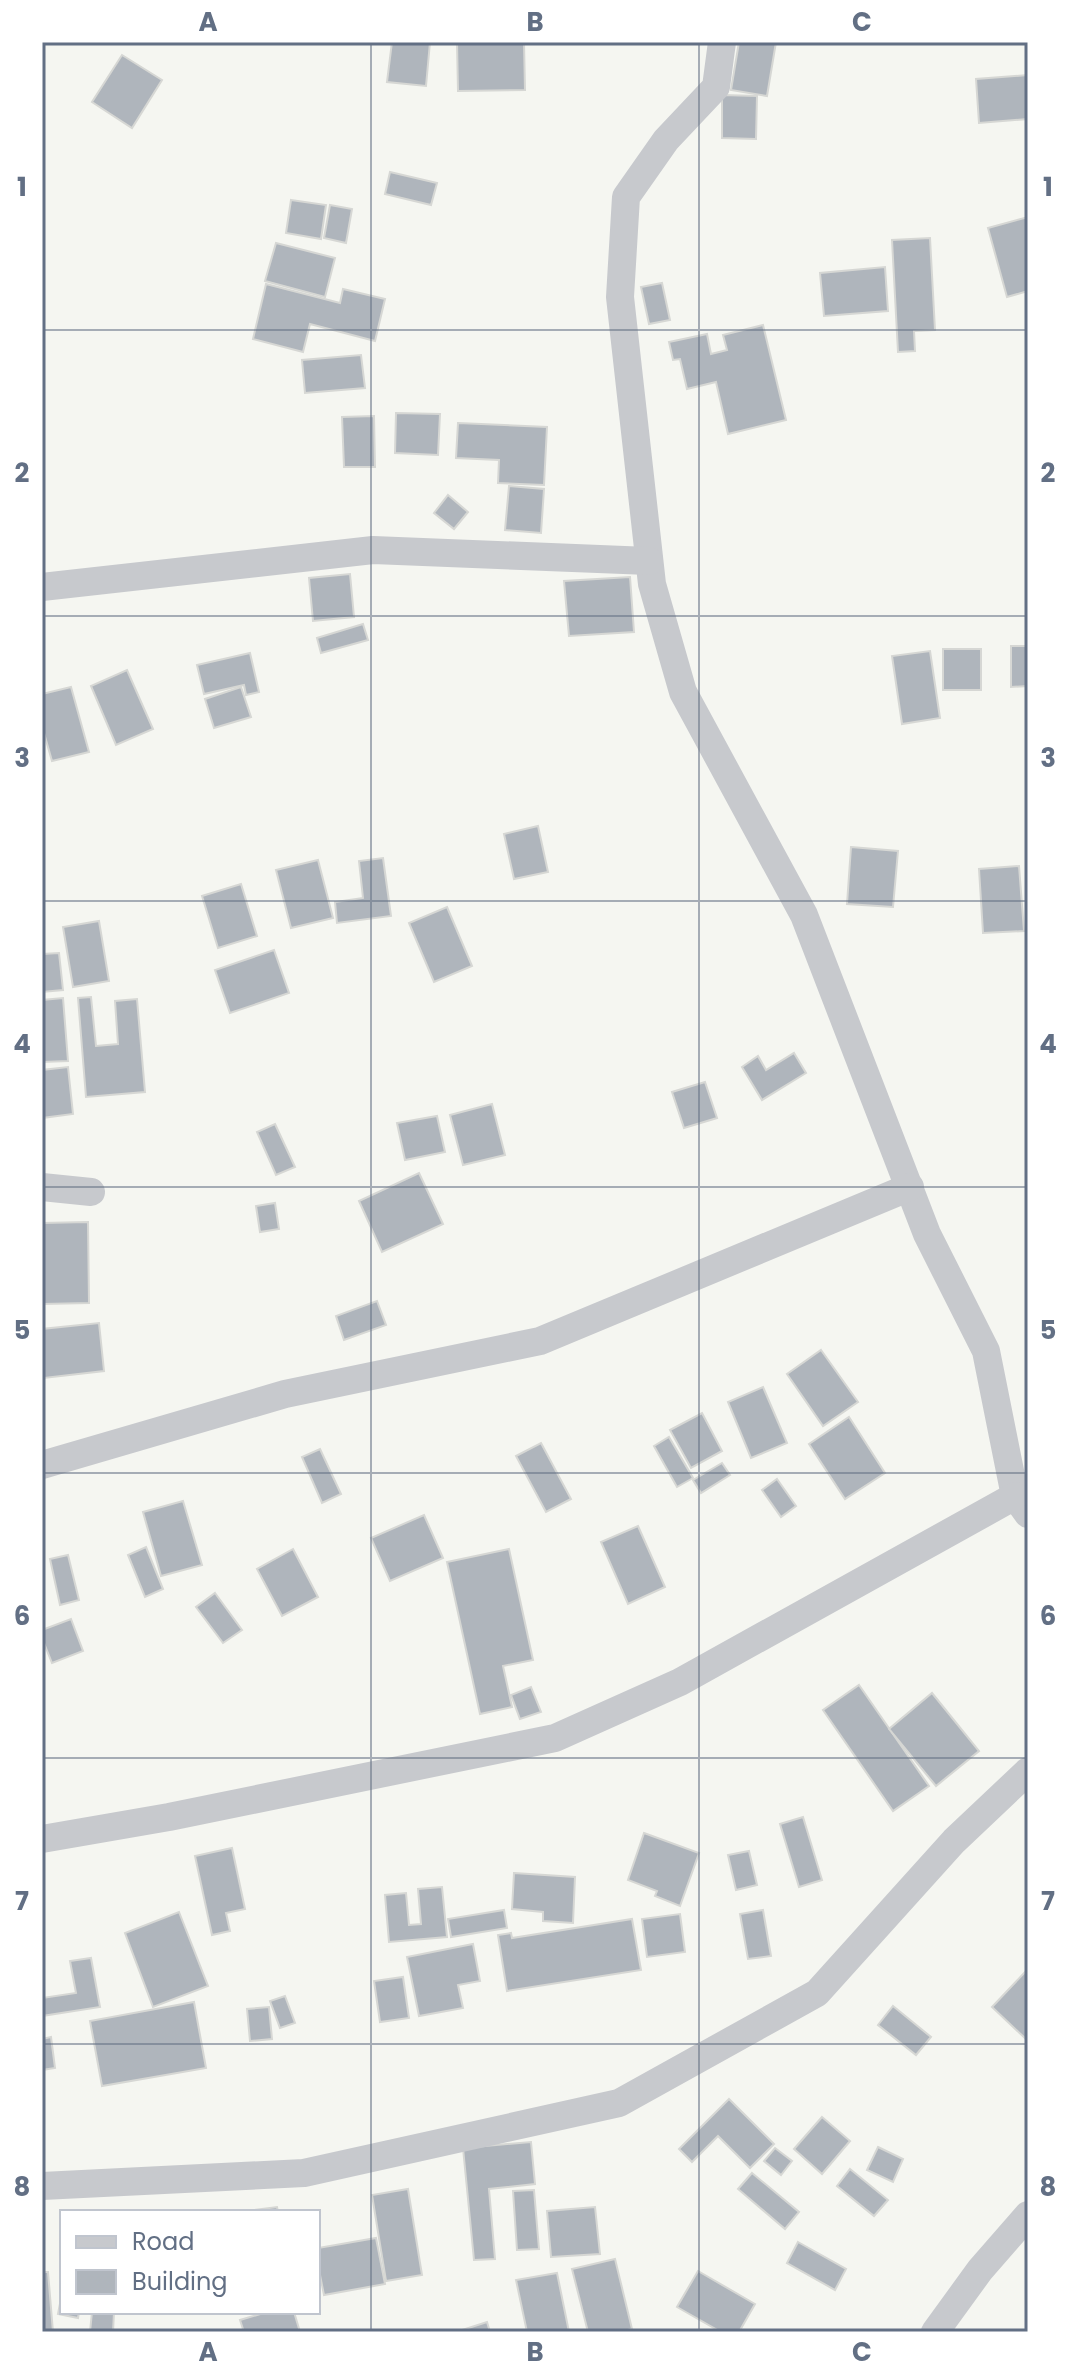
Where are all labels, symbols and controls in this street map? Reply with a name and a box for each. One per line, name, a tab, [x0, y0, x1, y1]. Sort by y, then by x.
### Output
text: A	[198, 4, 218, 40]
text: B	[526, 4, 544, 40]
text: C	[852, 4, 872, 40]
text: 1	[17, 169, 27, 205]
text: 1	[1043, 169, 1053, 205]
text: 2	[15, 455, 30, 491]
text: 2	[1041, 455, 1056, 491]
text: 3	[14, 740, 30, 776]
text: 3	[1040, 740, 1056, 776]
text: 4	[13, 1026, 31, 1062]
text: 4	[1039, 1026, 1057, 1062]
text: 5	[14, 1312, 30, 1348]
text: 5	[1040, 1312, 1056, 1348]
text: 6	[14, 1598, 30, 1634]
text: 6	[1040, 1598, 1056, 1634]
text: 7	[15, 1883, 29, 1919]
text: 7	[1041, 1883, 1055, 1919]
text: 8	[14, 2169, 30, 2205]
text: 8	[1040, 2169, 1056, 2205]
legend	[60, 2210, 320, 2314]
text: Road	[132, 2225, 194, 2258]
text: Building	[132, 2265, 228, 2298]
text: A	[198, 2334, 218, 2370]
text: B	[526, 2334, 544, 2370]
text: C	[852, 2334, 872, 2370]

